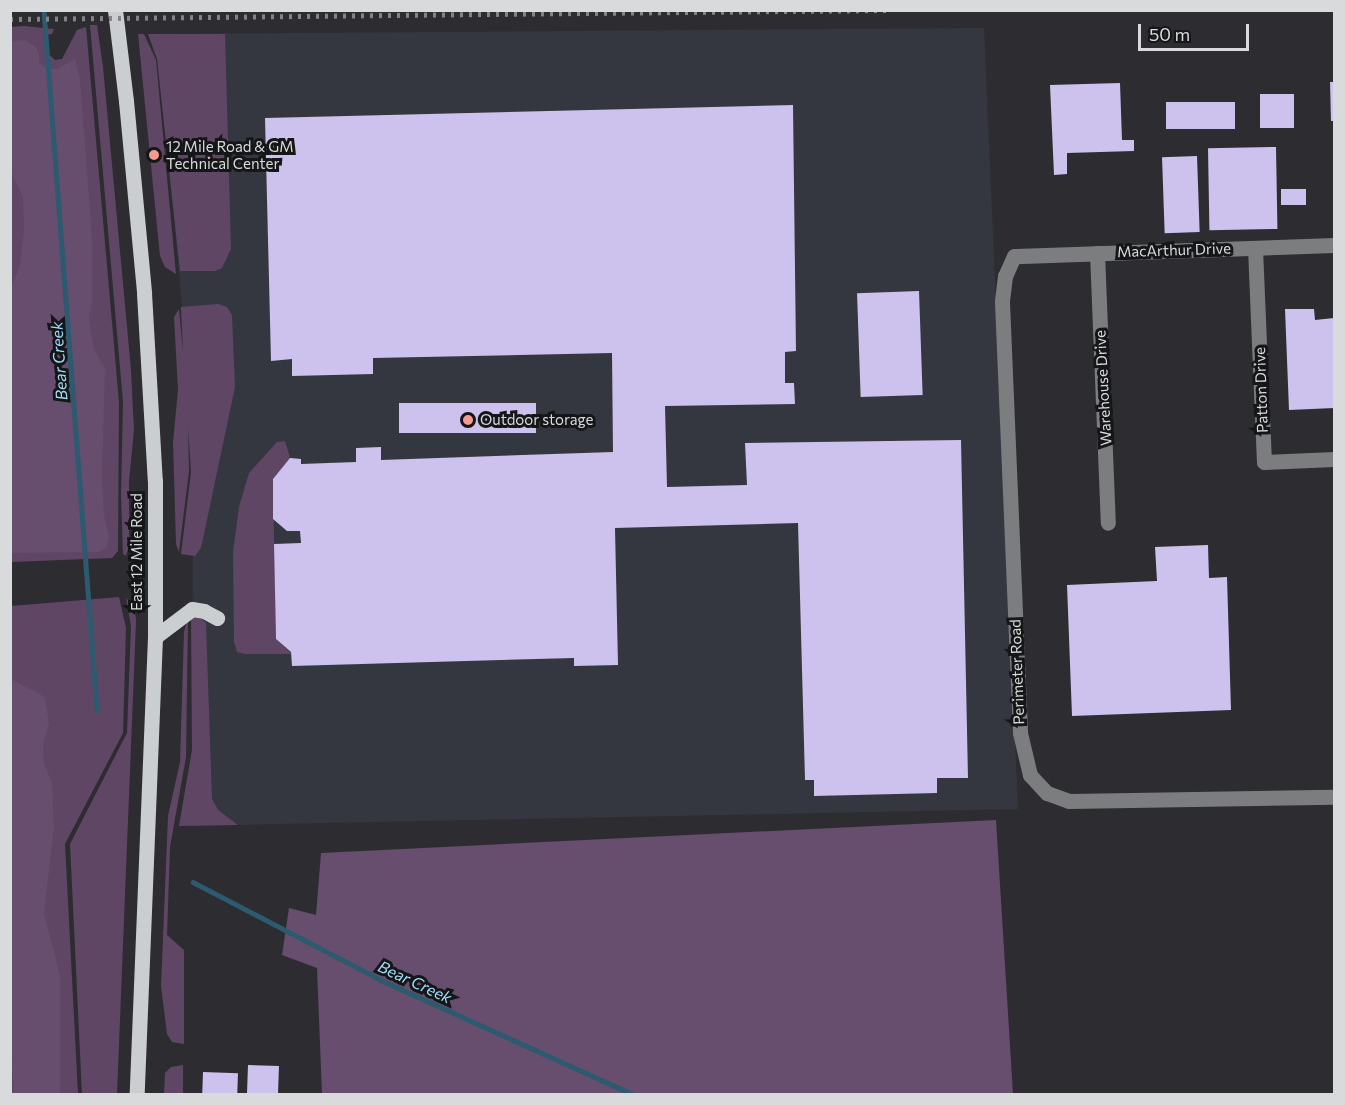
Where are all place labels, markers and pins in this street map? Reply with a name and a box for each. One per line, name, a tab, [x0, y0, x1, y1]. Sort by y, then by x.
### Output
place label: 12 Mile Road & GM Technical Center	[166, 137, 294, 172]
marker: 12 Mile Road & GM Technical Center	[147, 148, 161, 162]
place label: Outdoor storage	[480, 411, 593, 429]
marker: Outdoor storage	[461, 413, 475, 427]

